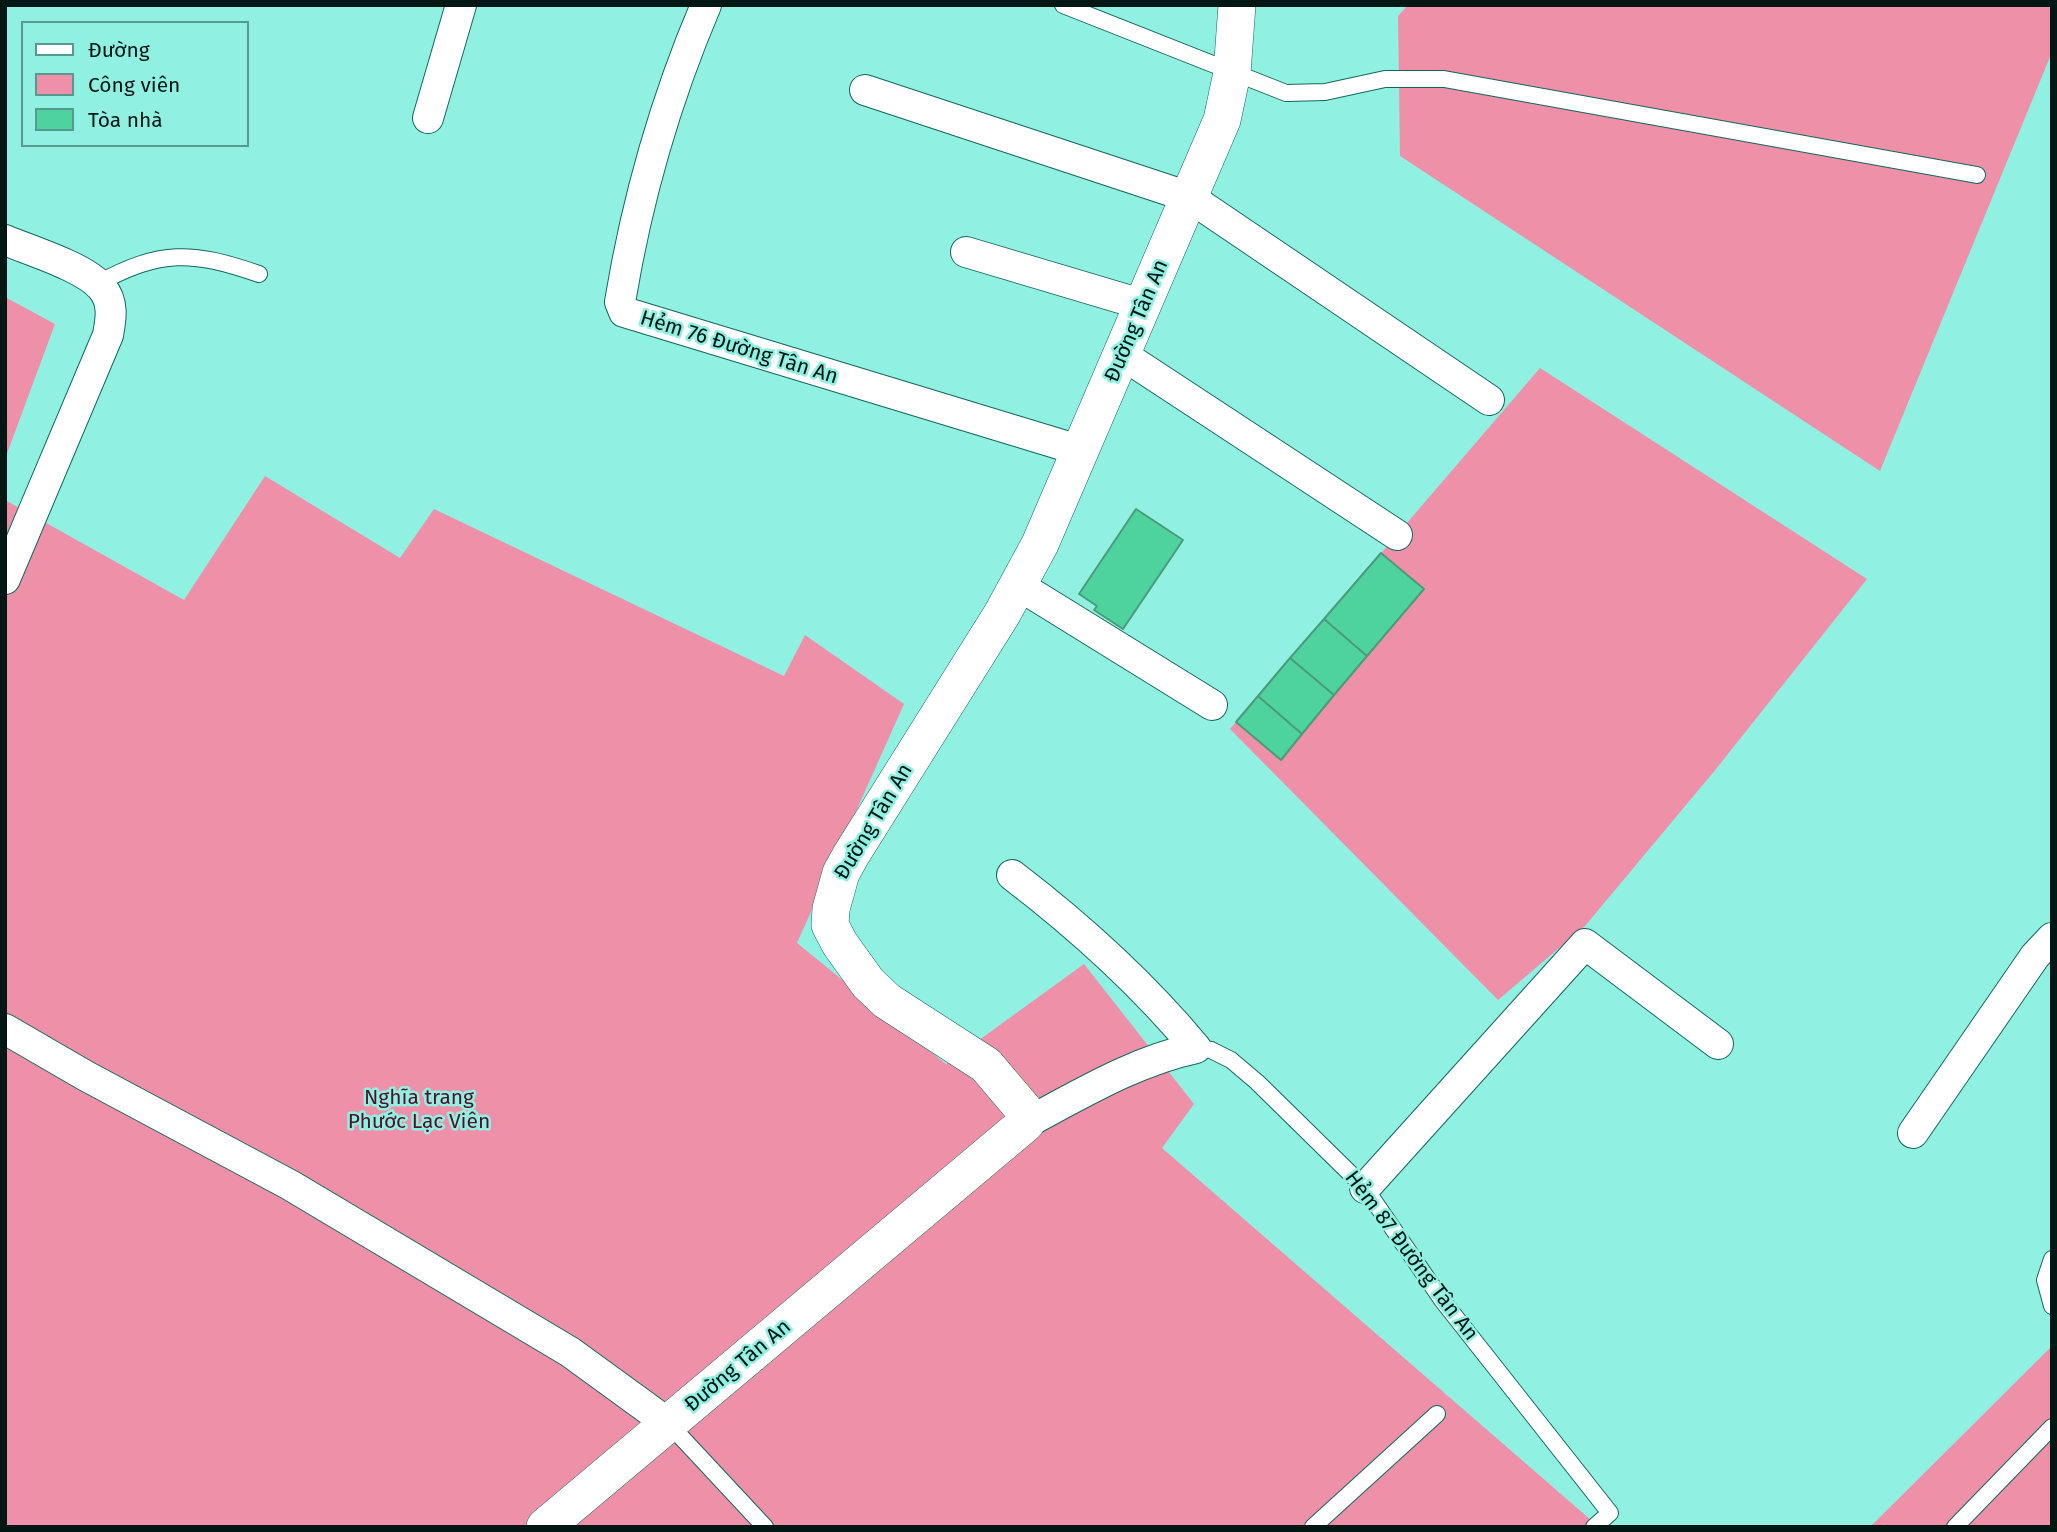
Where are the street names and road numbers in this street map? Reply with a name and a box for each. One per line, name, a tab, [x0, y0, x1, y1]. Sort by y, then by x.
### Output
street label: Đường Tân An	[1100, 256, 1174, 386]
street label: Hẻm 76 Đường Tân An	[637, 306, 841, 390]
street label: Đường Tân An	[830, 759, 918, 885]
street label: Hẻm 87 Đường Tân An	[1339, 1166, 1483, 1346]
street label: Đường Tân An	[680, 1314, 796, 1418]

